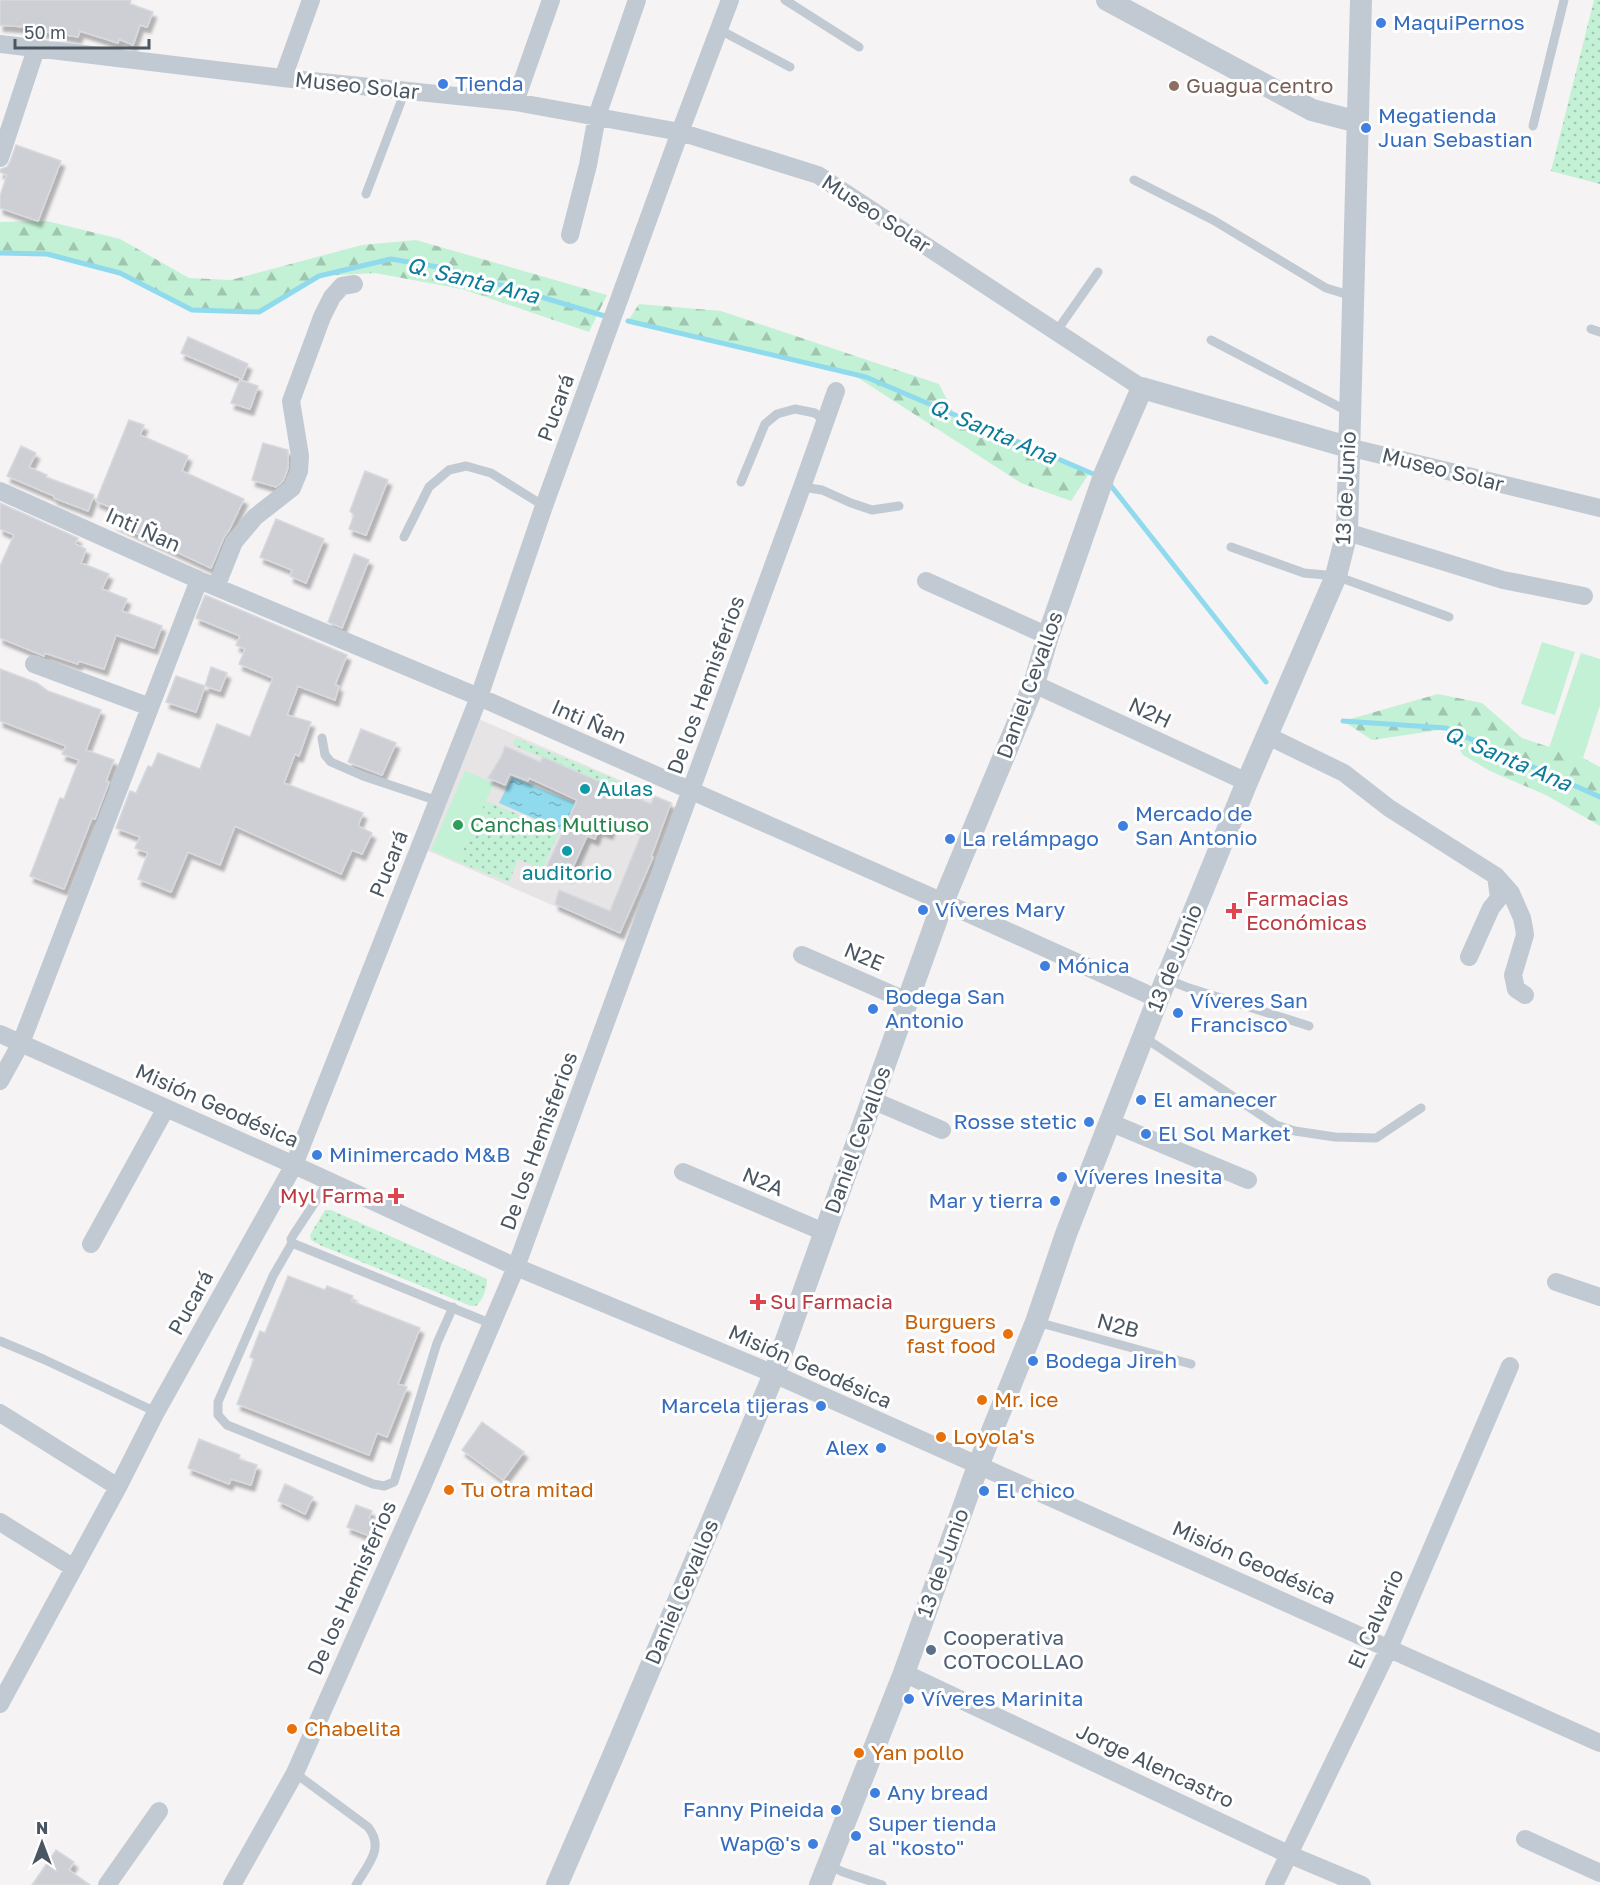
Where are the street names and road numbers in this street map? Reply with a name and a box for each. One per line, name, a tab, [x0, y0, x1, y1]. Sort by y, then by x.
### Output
street label: Museo Solar	[294, 66, 420, 104]
street label: Museo Solar	[817, 168, 936, 258]
street label: Pucará	[531, 370, 579, 445]
street label: 13 de Junio	[1329, 431, 1361, 545]
street label: Museo Solar	[1380, 441, 1507, 497]
street label: Inti Ñan	[102, 501, 185, 557]
street label: De los Hemisferios	[661, 592, 749, 778]
street label: Daniel Cevallos	[990, 607, 1068, 762]
street label: N2H	[1125, 691, 1176, 733]
street label: Inti Ñan	[548, 693, 631, 749]
street label: Pucará	[363, 826, 413, 901]
street label: 13 de Junio	[1141, 900, 1207, 1015]
street label: N2E	[840, 936, 888, 976]
street label: De los Hemisferios	[494, 1048, 582, 1234]
street label: Misión Geodésica	[132, 1057, 303, 1153]
street label: Daniel Cevallos	[818, 1062, 896, 1217]
street label: N2A	[739, 1161, 788, 1201]
street label: Pucará	[162, 1266, 218, 1339]
street label: N2B	[1095, 1307, 1142, 1343]
street label: Misión Geodésica	[725, 1318, 896, 1414]
street label: De los Hemisferios	[301, 1496, 401, 1679]
street label: 13 de Junio	[910, 1505, 974, 1620]
street label: Misión Geodésica	[1169, 1514, 1340, 1610]
street label: Daniel Cevallos	[639, 1515, 723, 1668]
street label: El Calvario	[1342, 1565, 1409, 1673]
street label: Jorge Alencastro	[1072, 1717, 1239, 1813]

